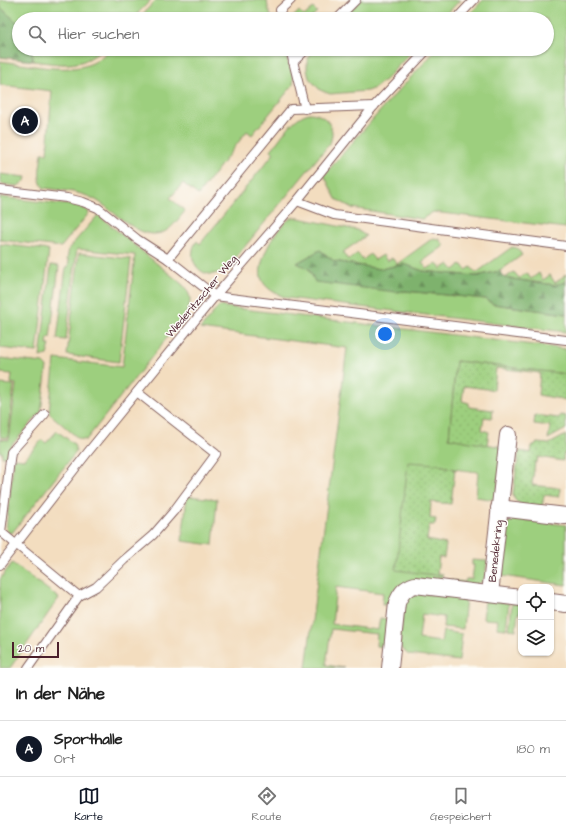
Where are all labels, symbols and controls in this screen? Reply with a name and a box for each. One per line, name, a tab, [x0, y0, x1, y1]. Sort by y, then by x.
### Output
search box	[12, 12, 554, 56]
icon: search	[26, 23, 48, 45]
text: Hier suchen	[58, 24, 139, 45]
pin: A	[12, 106, 38, 136]
street label: Wiederitzscher Weg	[162, 252, 241, 341]
your location	[375, 324, 395, 344]
street label: Benedekring	[485, 519, 507, 583]
map controls	[518, 584, 554, 656]
button: locate	[518, 584, 554, 620]
button: layers	[518, 620, 554, 656]
scale bar	[12, 640, 59, 659]
text: 20 m	[18, 641, 44, 656]
text: In der Nähe	[16, 682, 105, 706]
text: Sporthalle	[54, 729, 123, 750]
text: A	[25, 740, 33, 758]
text: 180 m	[516, 740, 550, 758]
text: Ort	[54, 750, 75, 768]
tab: Karte	[74, 785, 103, 824]
tab: Route	[252, 785, 282, 824]
tab: Gespeichert	[430, 785, 492, 824]

